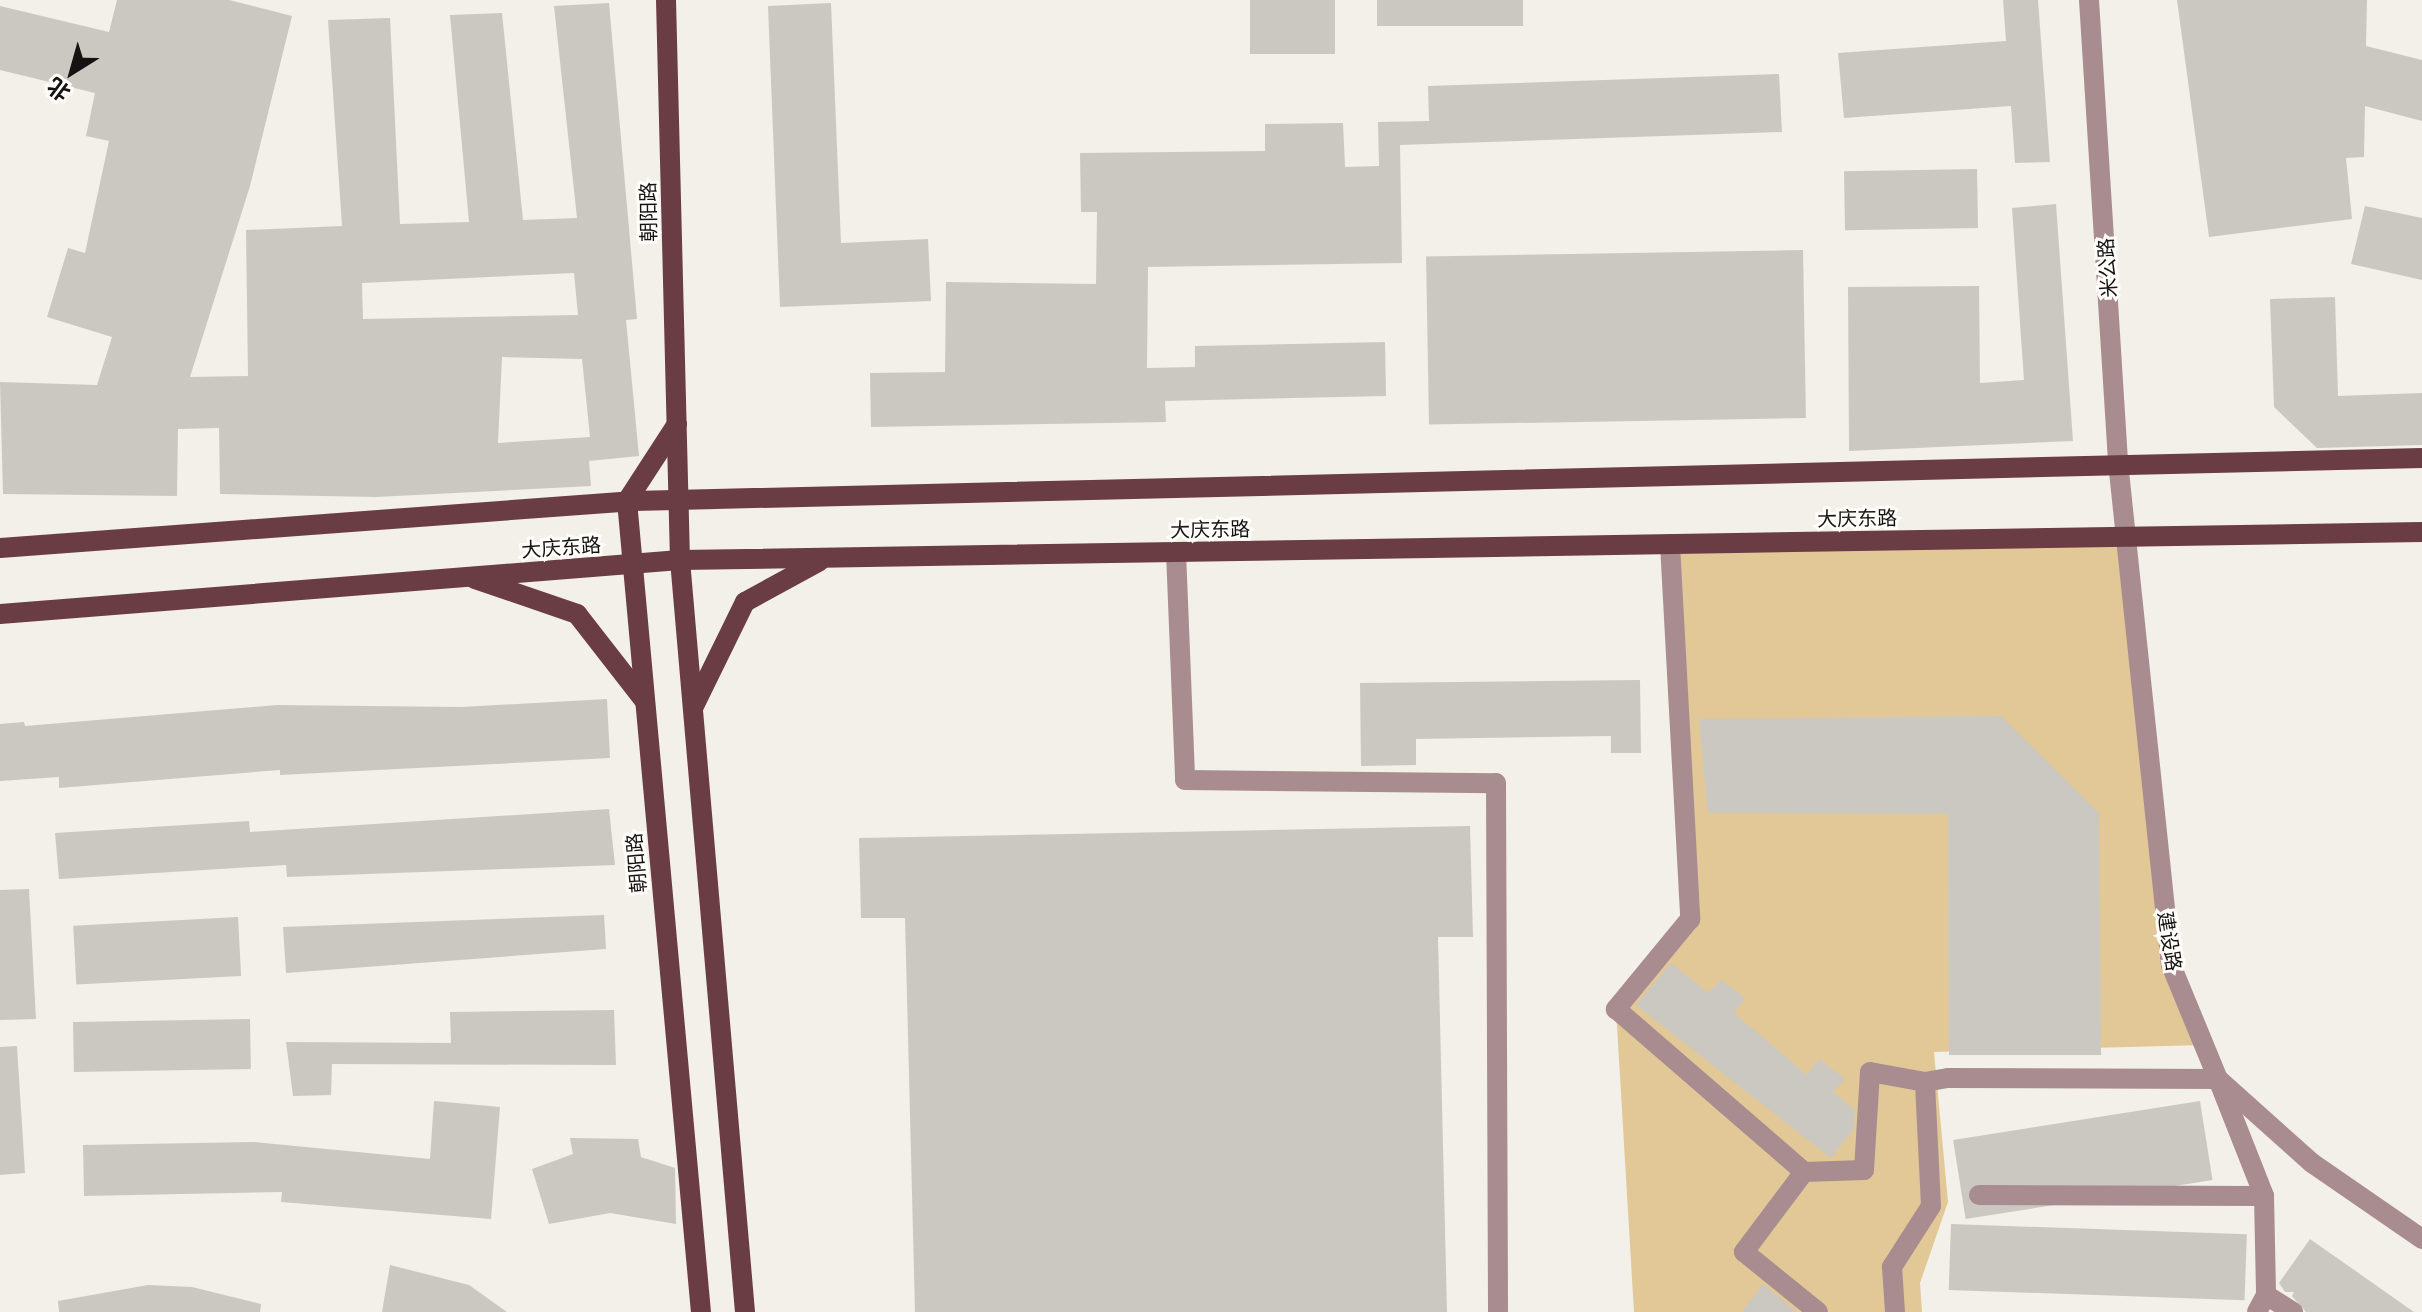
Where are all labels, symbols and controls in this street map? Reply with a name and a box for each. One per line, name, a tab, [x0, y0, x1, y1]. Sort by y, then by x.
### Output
north arrow	[32, 32, 112, 112]
text: 北	[39, 72, 76, 111]
street label: 朝阳路	[634, 182, 660, 242]
street label: 米公路	[2092, 237, 2120, 299]
street label: 大庆东路	[1817, 504, 1897, 530]
street label: 大庆东路	[1170, 515, 1250, 541]
street label: 大庆东路	[520, 531, 602, 561]
street label: 朝阳路	[620, 832, 650, 894]
street label: 建设路	[2154, 909, 2188, 973]

